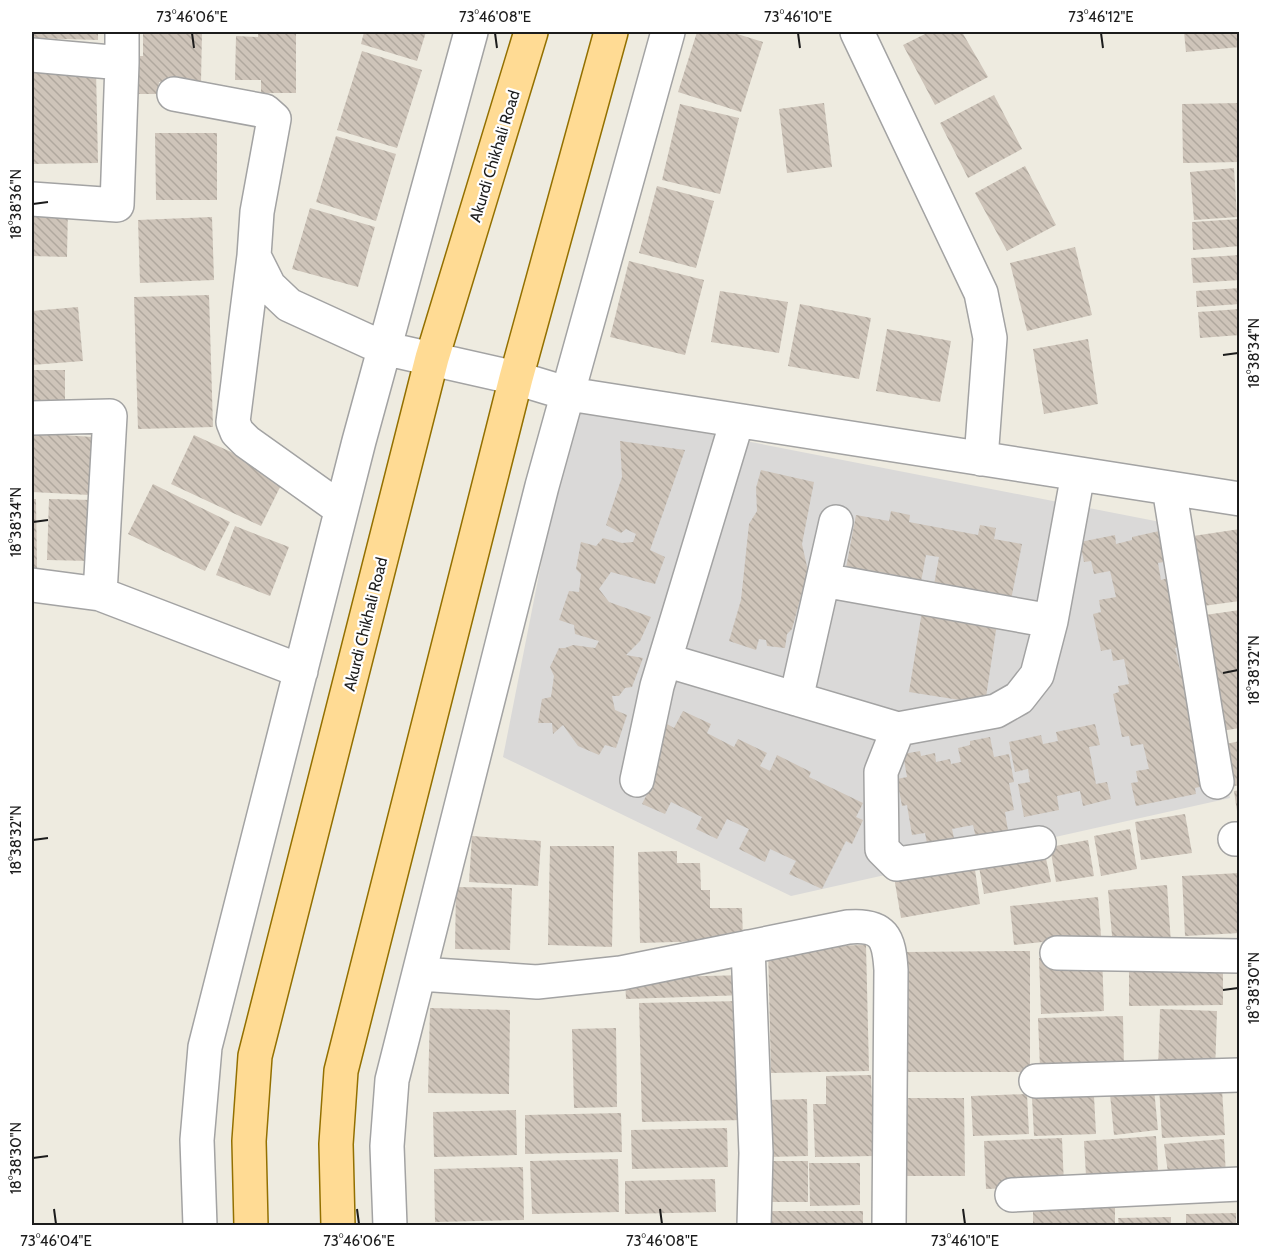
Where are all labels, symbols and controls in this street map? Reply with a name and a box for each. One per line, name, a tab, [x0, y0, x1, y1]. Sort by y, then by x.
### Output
text: 73°46'06"E	[156, 8, 228, 26]
text: 73°46'08"E	[459, 8, 531, 26]
text: 73°46'10"E	[764, 8, 832, 26]
text: 73°46'12"E	[1068, 8, 1134, 26]
street label: Akurdi Chikhali Road	[465, 88, 524, 224]
text: 18°38'36"N	[7, 169, 25, 239]
text: 18°38'34"N	[1245, 318, 1263, 388]
text: 18°38'34"N	[7, 487, 25, 557]
street label: Akurdi Chikhali Road	[340, 555, 391, 693]
text: 18°38'32"N	[1245, 635, 1263, 705]
text: 18°38'32"N	[7, 805, 25, 875]
text: 18°38'30"N	[1245, 952, 1263, 1024]
text: 18°38'30"N	[7, 1122, 25, 1194]
text: 73°46'04"E	[20, 1232, 92, 1250]
text: 73°46'06"E	[323, 1232, 395, 1250]
text: 73°46'08"E	[626, 1232, 698, 1250]
text: 73°46'10"E	[931, 1232, 999, 1250]

